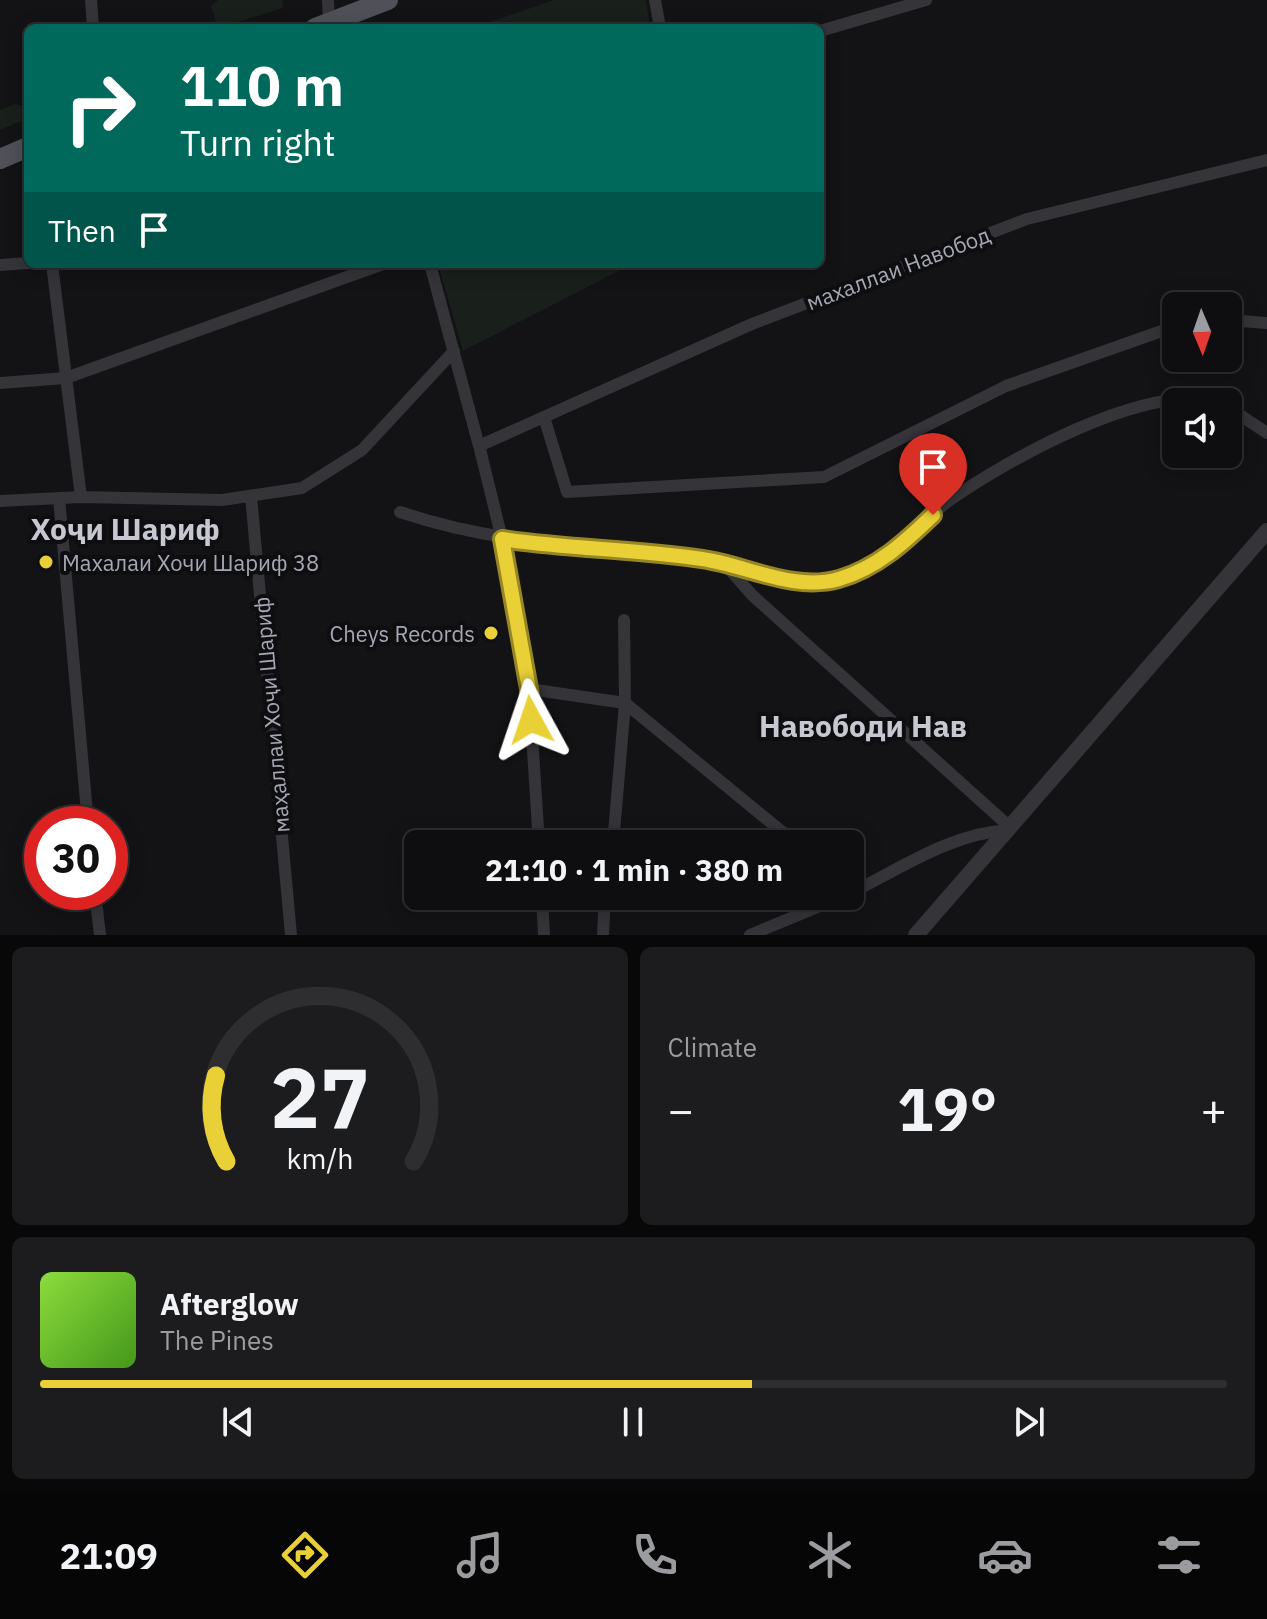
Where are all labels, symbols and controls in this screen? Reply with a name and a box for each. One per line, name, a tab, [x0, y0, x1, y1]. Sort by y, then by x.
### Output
text: 110 m	[180, 49, 344, 121]
icon: right	[48, 56, 152, 160]
text: Turn right	[180, 119, 336, 166]
icon: arrive	[132, 208, 176, 252]
text: Then	[48, 211, 116, 250]
street label: махаллаи Навобод	[802, 220, 994, 316]
north arrow	[1162, 292, 1242, 372]
map controls	[1162, 292, 1242, 468]
button: sound	[1162, 388, 1242, 468]
pin	[899, 433, 967, 515]
icon: arrive	[911, 445, 955, 489]
district label: Хоҷи Шариф	[30, 509, 220, 548]
place label: Махалаи Хочи Шариф 38	[62, 548, 319, 577]
marker: Махалаи Хочи Шариф 38	[37, 553, 55, 571]
street label: маҳаллаи Хоҷи Шариф	[246, 596, 296, 834]
place label: Cheys Records	[330, 619, 475, 648]
marker: Cheys Records	[482, 624, 500, 642]
position arrow	[489, 678, 573, 762]
district label: Навободи Нав	[759, 706, 967, 745]
speed limit sign: 30	[24, 806, 128, 910]
text: 21:10 · 1 min · 380 m	[485, 850, 783, 889]
text: Climate	[668, 1030, 757, 1064]
text: 27	[270, 1043, 370, 1151]
text: 19°	[897, 1069, 997, 1148]
text: −	[668, 1081, 694, 1138]
text: +	[1201, 1081, 1227, 1138]
text: km/h	[286, 1140, 353, 1177]
text: Afterglow	[160, 1284, 299, 1323]
text: The Pines	[160, 1323, 274, 1357]
icon: previous	[216, 1400, 260, 1444]
icon: pause	[611, 1400, 655, 1444]
icon: next	[1007, 1400, 1051, 1444]
icon: directions	[277, 1527, 333, 1583]
icon: music	[452, 1527, 508, 1583]
icon: phone	[627, 1527, 683, 1583]
icon: climate	[802, 1527, 858, 1583]
icon: car	[977, 1527, 1033, 1583]
icon: filters	[1151, 1527, 1207, 1583]
text: 21:09	[59, 1532, 158, 1579]

